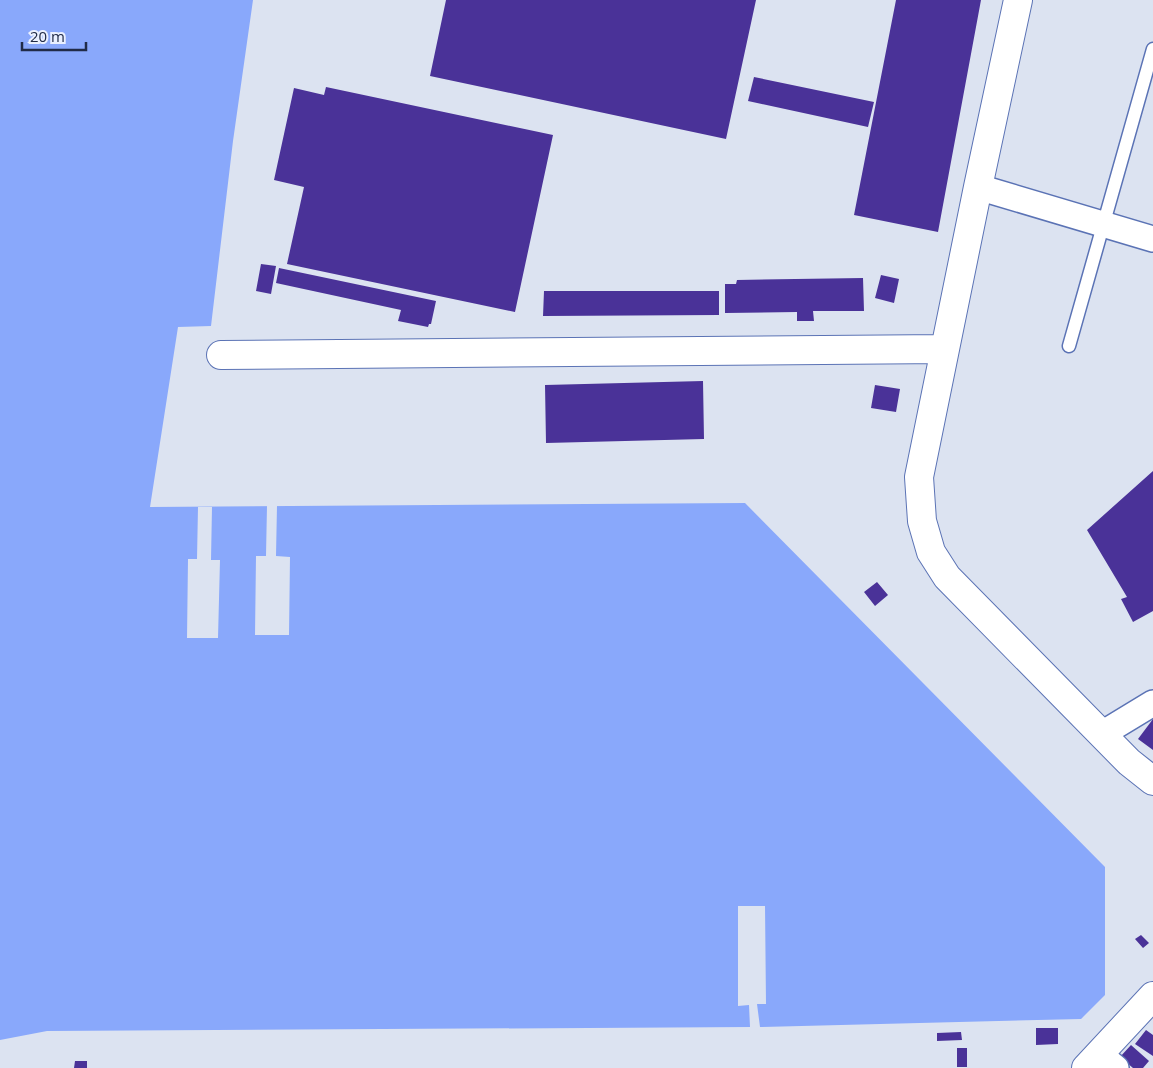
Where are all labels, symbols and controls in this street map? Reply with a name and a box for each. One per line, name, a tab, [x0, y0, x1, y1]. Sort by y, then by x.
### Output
scale bar	[22, 20, 86, 52]
text: 20 m	[30, 26, 65, 46]

